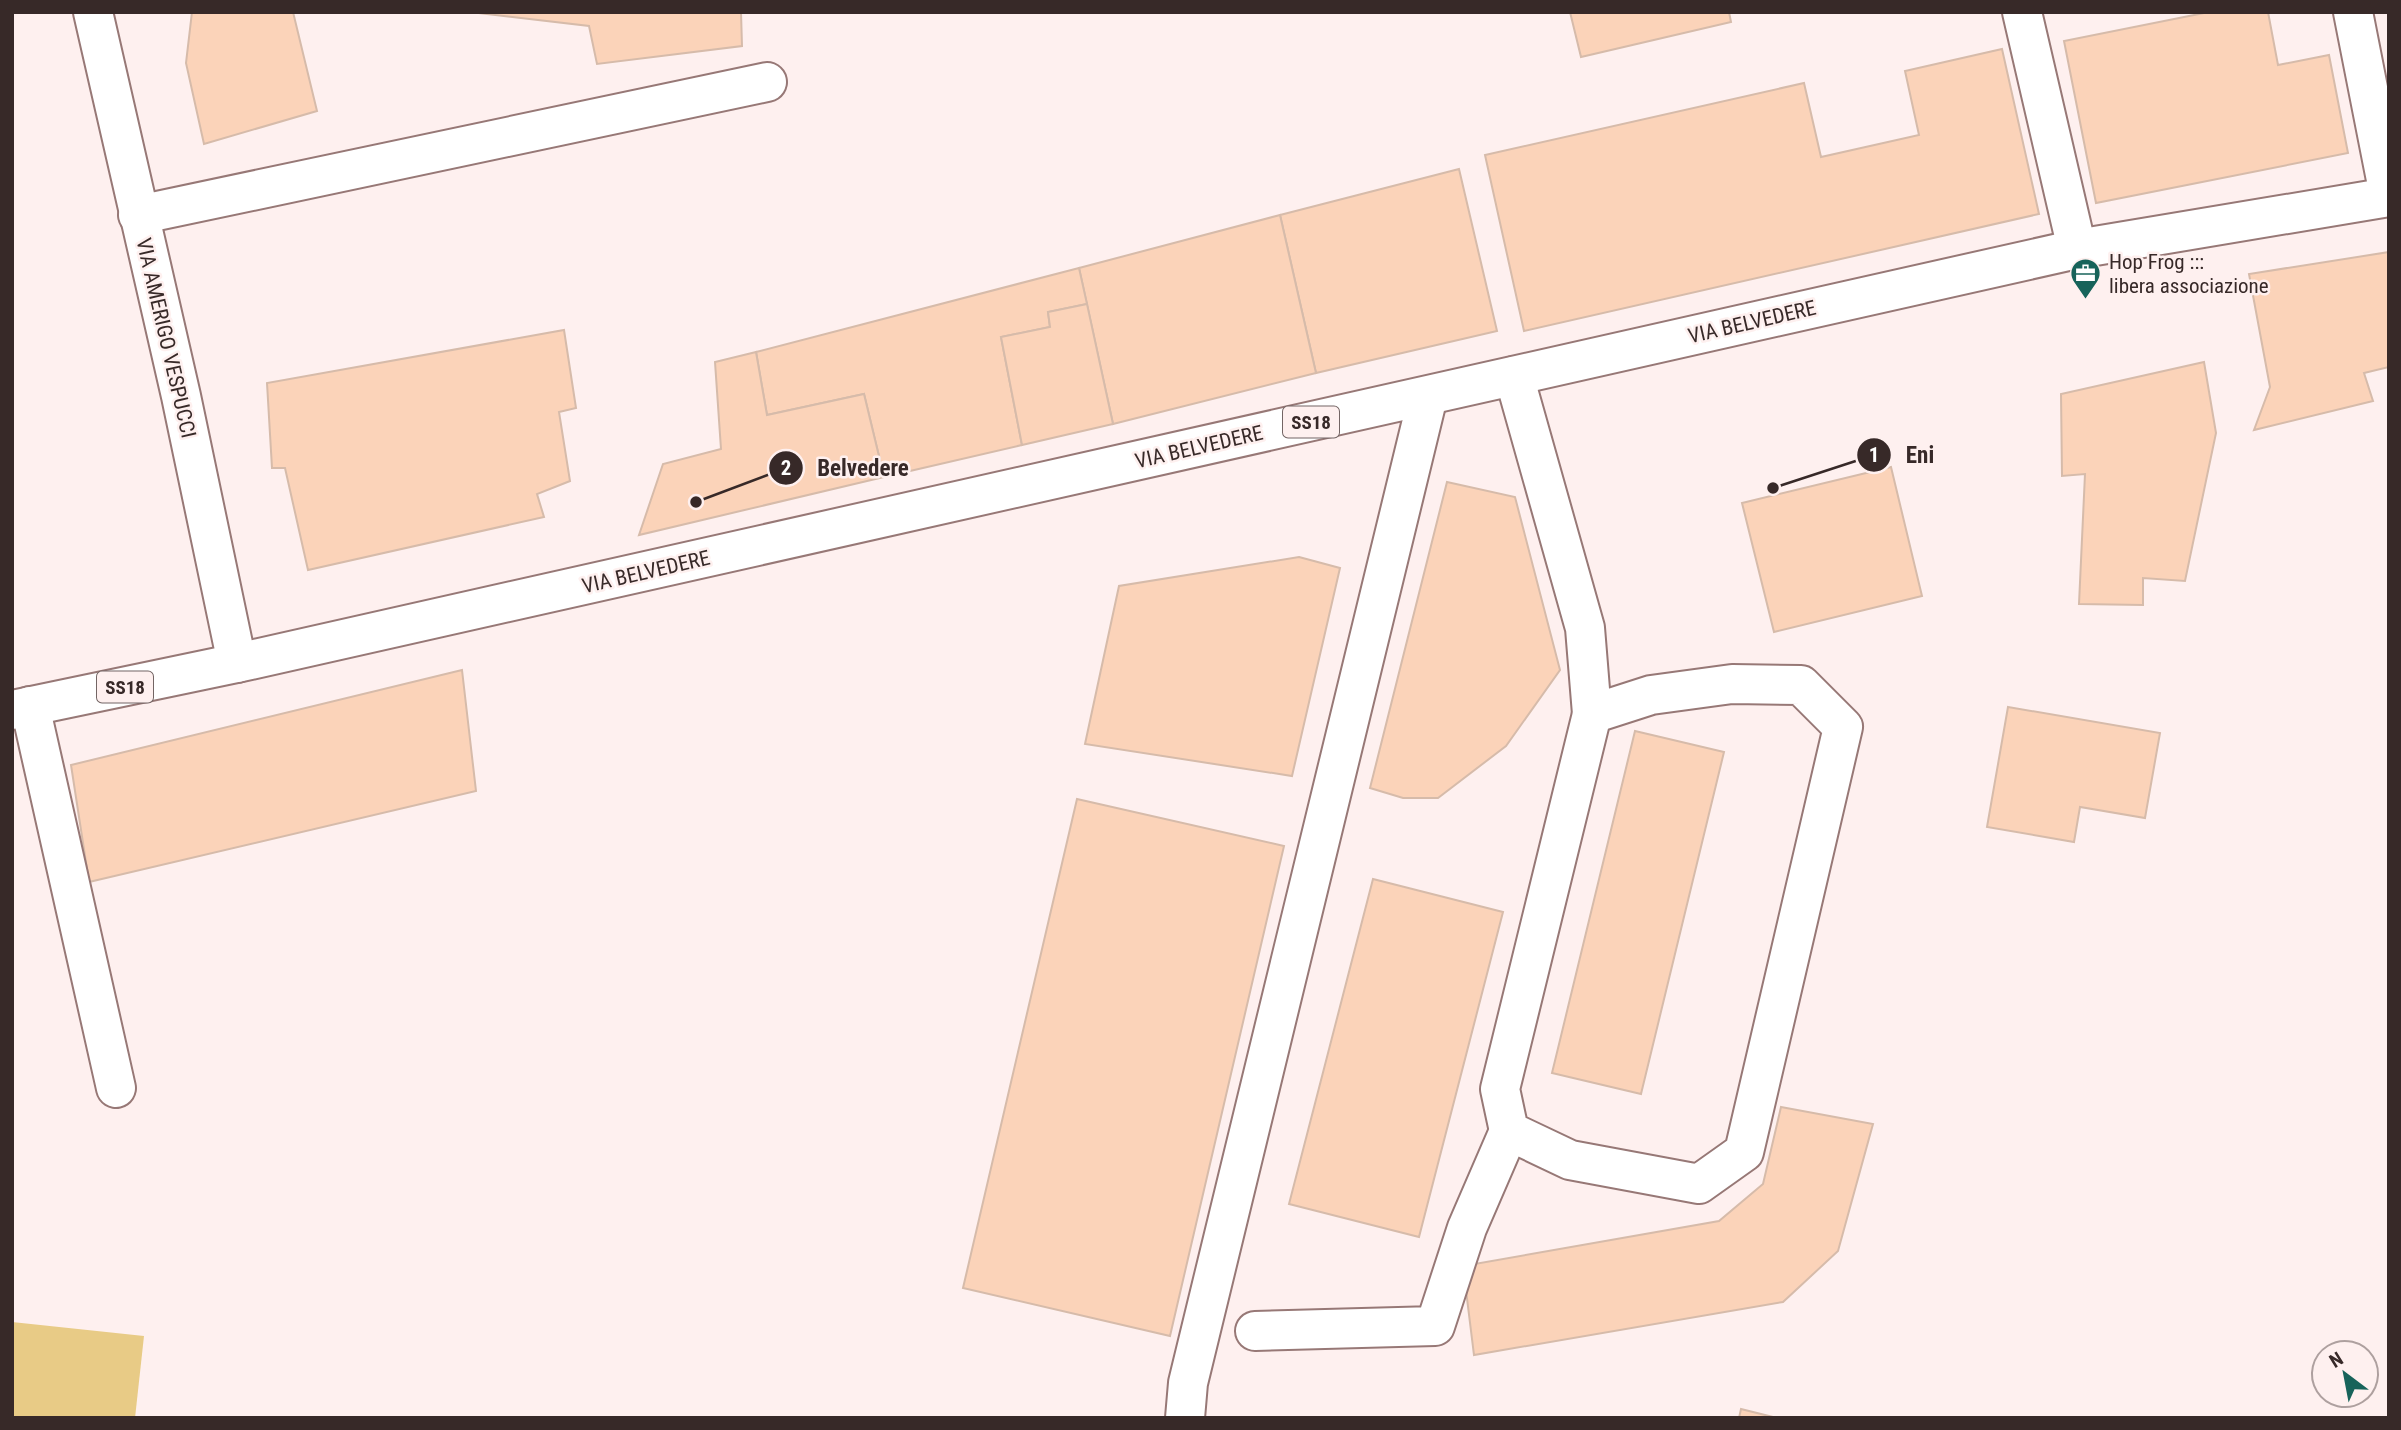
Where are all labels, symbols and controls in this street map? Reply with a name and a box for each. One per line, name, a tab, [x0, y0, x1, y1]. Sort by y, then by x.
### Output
street label: VIA AMERIGO VESPUCCI	[131, 236, 201, 440]
place label: Hop Frog ::: libera associazione	[2109, 250, 2269, 298]
office icon: Hop Frog ::: libera associazione	[2069, 257, 2103, 301]
street label: VIA BELVEDERE	[1686, 296, 1818, 348]
road number: SS18	[1283, 406, 1339, 438]
street label: VIA BELVEDERE	[1133, 421, 1265, 473]
callout: Eni	[1857, 433, 1948, 477]
text: Eni	[1906, 442, 1934, 469]
text: 1	[1869, 443, 1879, 467]
callout: Belvedere	[768, 446, 923, 490]
text: Belvedere	[817, 455, 909, 482]
text: 2	[781, 456, 791, 480]
street label: VIA BELVEDERE	[580, 546, 712, 598]
road number: SS18	[97, 672, 153, 702]
north arrow	[2310, 1339, 2380, 1409]
text: N	[2325, 1347, 2347, 1373]

